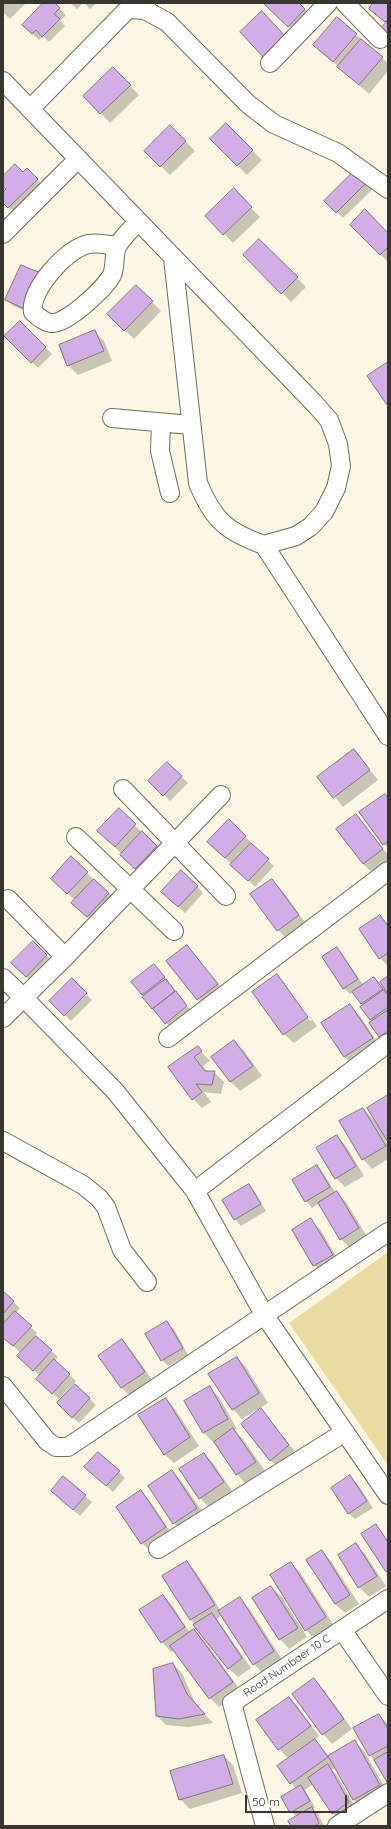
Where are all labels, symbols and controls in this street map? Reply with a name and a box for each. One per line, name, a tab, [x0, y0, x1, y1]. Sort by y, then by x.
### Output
street label: Road Numbaer 10 C	[241, 1632, 333, 1700]
scale bar	[247, 1787, 349, 1813]
text: 50 m	[252, 1794, 280, 1809]

